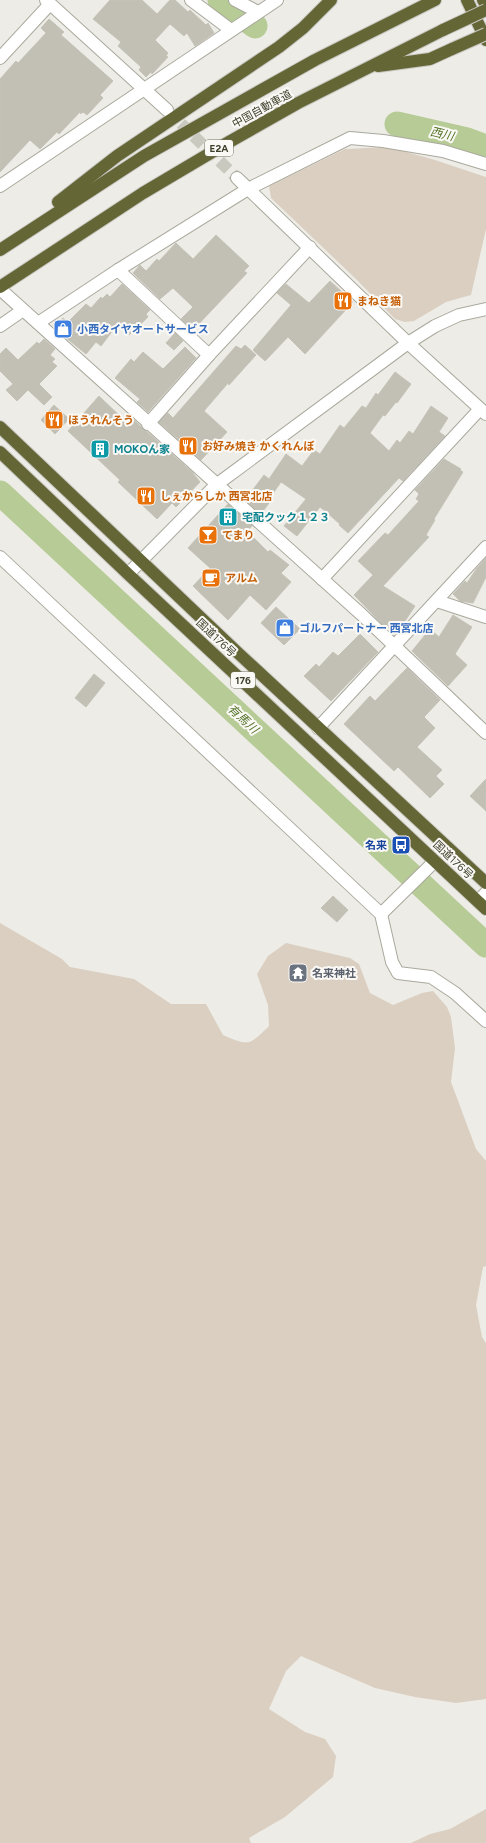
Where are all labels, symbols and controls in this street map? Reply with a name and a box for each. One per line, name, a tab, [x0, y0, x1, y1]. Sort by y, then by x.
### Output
street label: 中国自動車道	[230, 87, 294, 131]
water label: 西川	[429, 124, 457, 144]
road number: E2A	[205, 140, 233, 156]
restaurant icon: まねき猫	[332, 290, 354, 312]
place label: まねき猫	[357, 295, 401, 308]
shop icon: 小西タイヤオートサービス	[52, 318, 74, 340]
place label: 小西タイヤオートサービス	[77, 323, 209, 336]
restaurant icon: ほうれんそう	[43, 409, 65, 431]
place label: ほうれんそう	[68, 414, 134, 427]
restaurant icon: お好み焼き かくれんぼ	[177, 435, 199, 457]
building icon: MOKOん家	[89, 438, 111, 460]
place label: お好み焼き かくれんぼ	[202, 440, 315, 453]
place label: MOKOん家	[114, 443, 170, 456]
restaurant icon: しぇからしか 西宮北店	[135, 485, 157, 507]
place label: しぇからしか 西宮北店	[160, 490, 273, 503]
building icon: 宅配クック１２３	[217, 506, 239, 528]
place label: 宅配クック１２３	[242, 511, 330, 524]
bar icon: てまり	[197, 524, 219, 546]
place label: てまり	[222, 529, 254, 542]
cafe icon: アルム	[200, 567, 222, 589]
place label: アルム	[225, 572, 258, 585]
street label: 国道176号	[193, 616, 239, 660]
shop icon: ゴルフパートナー 西宮北店	[274, 617, 296, 639]
place label: ゴルフパートナー 西宮北店	[299, 622, 434, 635]
road number: 176	[231, 672, 255, 688]
water label: 有馬川	[225, 702, 262, 738]
bus stop icon: 名来	[390, 834, 412, 856]
street label: 国道176号	[430, 838, 476, 882]
place label: 名来	[365, 839, 387, 852]
temple icon: 名来神社	[287, 962, 309, 984]
place label: 名来神社	[312, 967, 356, 980]

